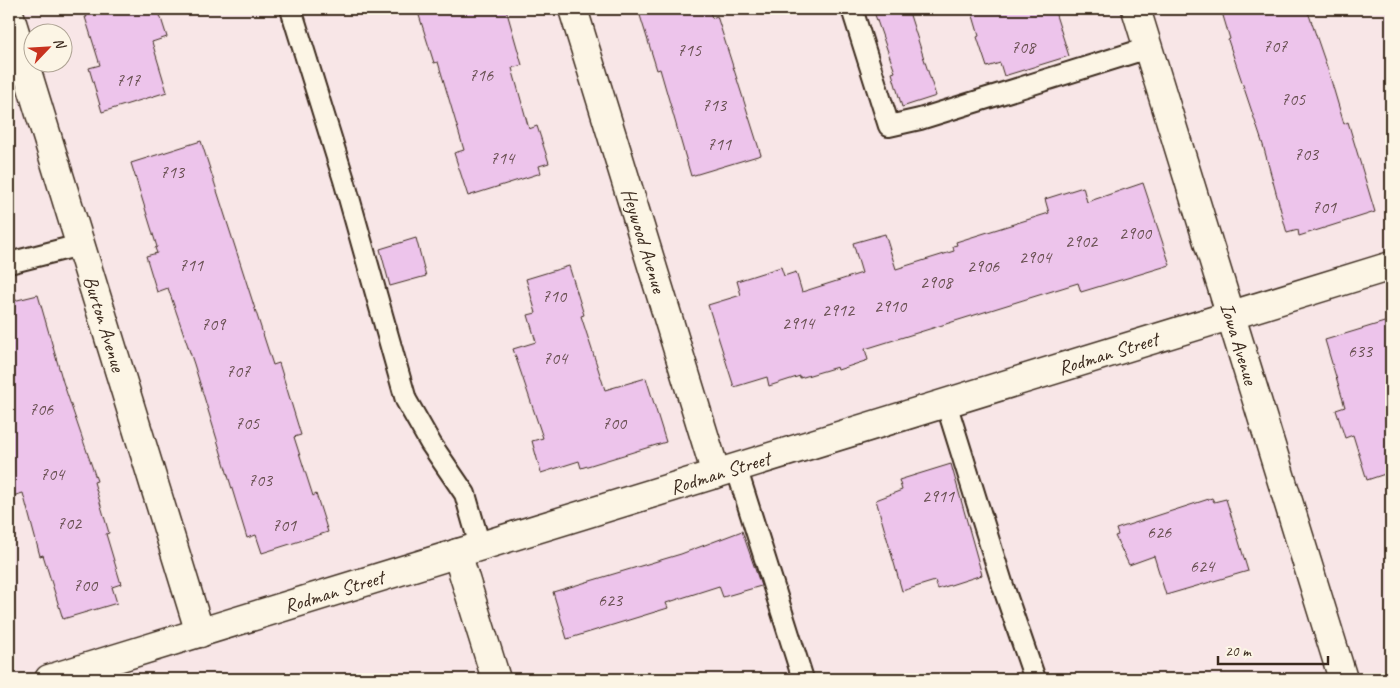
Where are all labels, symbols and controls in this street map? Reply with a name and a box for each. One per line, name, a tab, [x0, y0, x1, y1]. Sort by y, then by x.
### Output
north arrow	[22, 22, 72, 72]
text: N	[50, 35, 70, 52]
house number: 707	[1263, 35, 1288, 57]
house number: 708	[1011, 36, 1037, 58]
house number: 715	[677, 39, 702, 61]
house number: 716	[469, 64, 494, 86]
house number: 717	[116, 69, 141, 91]
house number: 705	[1281, 88, 1306, 110]
house number: 713	[702, 94, 728, 116]
house number: 711	[707, 133, 732, 155]
house number: 703	[1294, 143, 1320, 165]
house number: 714	[490, 147, 516, 169]
house number: 713	[160, 161, 186, 183]
street label: Heywood Avenue	[616, 185, 672, 297]
house number: 701	[1312, 196, 1337, 218]
house number: 2900	[1119, 222, 1153, 244]
house number: 2902	[1065, 230, 1099, 252]
house number: 2904	[1019, 246, 1053, 268]
house number: 711	[179, 254, 204, 276]
house number: 2906	[967, 255, 1000, 277]
house number: 2908	[920, 271, 954, 293]
street label: Burton Avenue	[78, 273, 132, 376]
house number: 710	[542, 285, 568, 307]
house number: 2910	[874, 295, 908, 317]
house number: 2912	[822, 299, 856, 321]
street label: Iowa Avenue	[1215, 300, 1264, 389]
house number: 2914	[782, 312, 816, 334]
house number: 709	[201, 313, 227, 335]
street label: Rodman Street	[1055, 325, 1164, 380]
house number: 633	[1348, 340, 1374, 362]
house number: 704	[543, 347, 569, 369]
house number: 707	[226, 360, 251, 382]
house number: 706	[29, 398, 54, 420]
house number: 705	[235, 412, 260, 434]
house number: 700	[602, 412, 628, 434]
street label: Rodman Street	[667, 444, 776, 500]
house number: 704	[40, 463, 66, 485]
house number: 703	[248, 469, 274, 491]
house number: 2911	[922, 485, 955, 507]
house number: 702	[57, 512, 83, 534]
house number: 701	[272, 514, 297, 536]
house number: 626	[1147, 521, 1172, 543]
house number: 624	[1190, 555, 1216, 577]
street label: Rodman Street	[281, 563, 390, 618]
house number: 700	[73, 574, 99, 596]
house number: 623	[598, 589, 624, 611]
scale bar	[1218, 633, 1328, 665]
text: 20 m	[1225, 642, 1252, 661]

